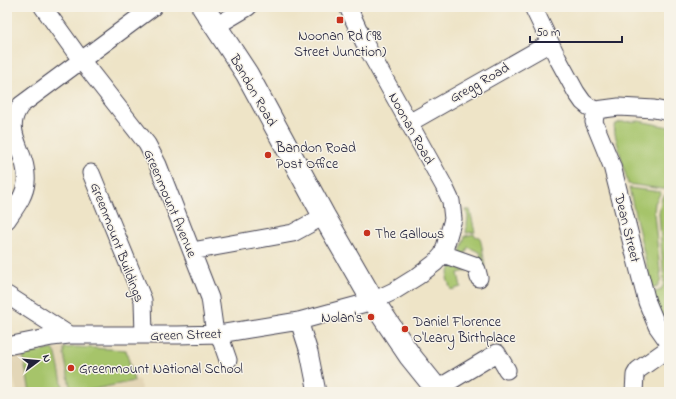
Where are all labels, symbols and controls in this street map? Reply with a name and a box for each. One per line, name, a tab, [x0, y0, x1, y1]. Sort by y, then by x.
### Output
marker: Noonan Rd (98 Street Junction)	[335, 15, 345, 25]
scale bar	[530, 18, 622, 44]
text: 50 m	[536, 24, 560, 42]
place label: Noonan Rd (98 Street Junction)	[294, 26, 386, 63]
street label: Bandon Road	[223, 50, 282, 131]
street label: Gregg Road	[446, 58, 514, 110]
street label: Noonan Road	[382, 89, 439, 169]
place label: Bandon Road Post Office	[275, 138, 356, 175]
street label: Greenmount Avenue	[137, 146, 202, 262]
marker: Bandon Road Post Office	[263, 150, 273, 160]
street label: Greenmount Buildings	[83, 180, 149, 306]
street label: Dean Street	[608, 191, 645, 265]
place label: The Gallows	[375, 224, 444, 245]
marker: The Gallows	[362, 228, 372, 238]
place label: Nolan's	[321, 308, 363, 329]
marker: Nolan's	[366, 312, 376, 322]
place label: Daniel Florence O'Leary Birthplace	[412, 312, 516, 350]
street label: Green Street	[150, 324, 222, 347]
marker: Daniel Florence O'Leary Birthplace	[400, 324, 410, 334]
north arrow	[18, 341, 58, 381]
text: N	[38, 353, 55, 364]
place label: Greenmount National School	[79, 359, 243, 380]
marker: Greenmount National School	[66, 363, 76, 373]

